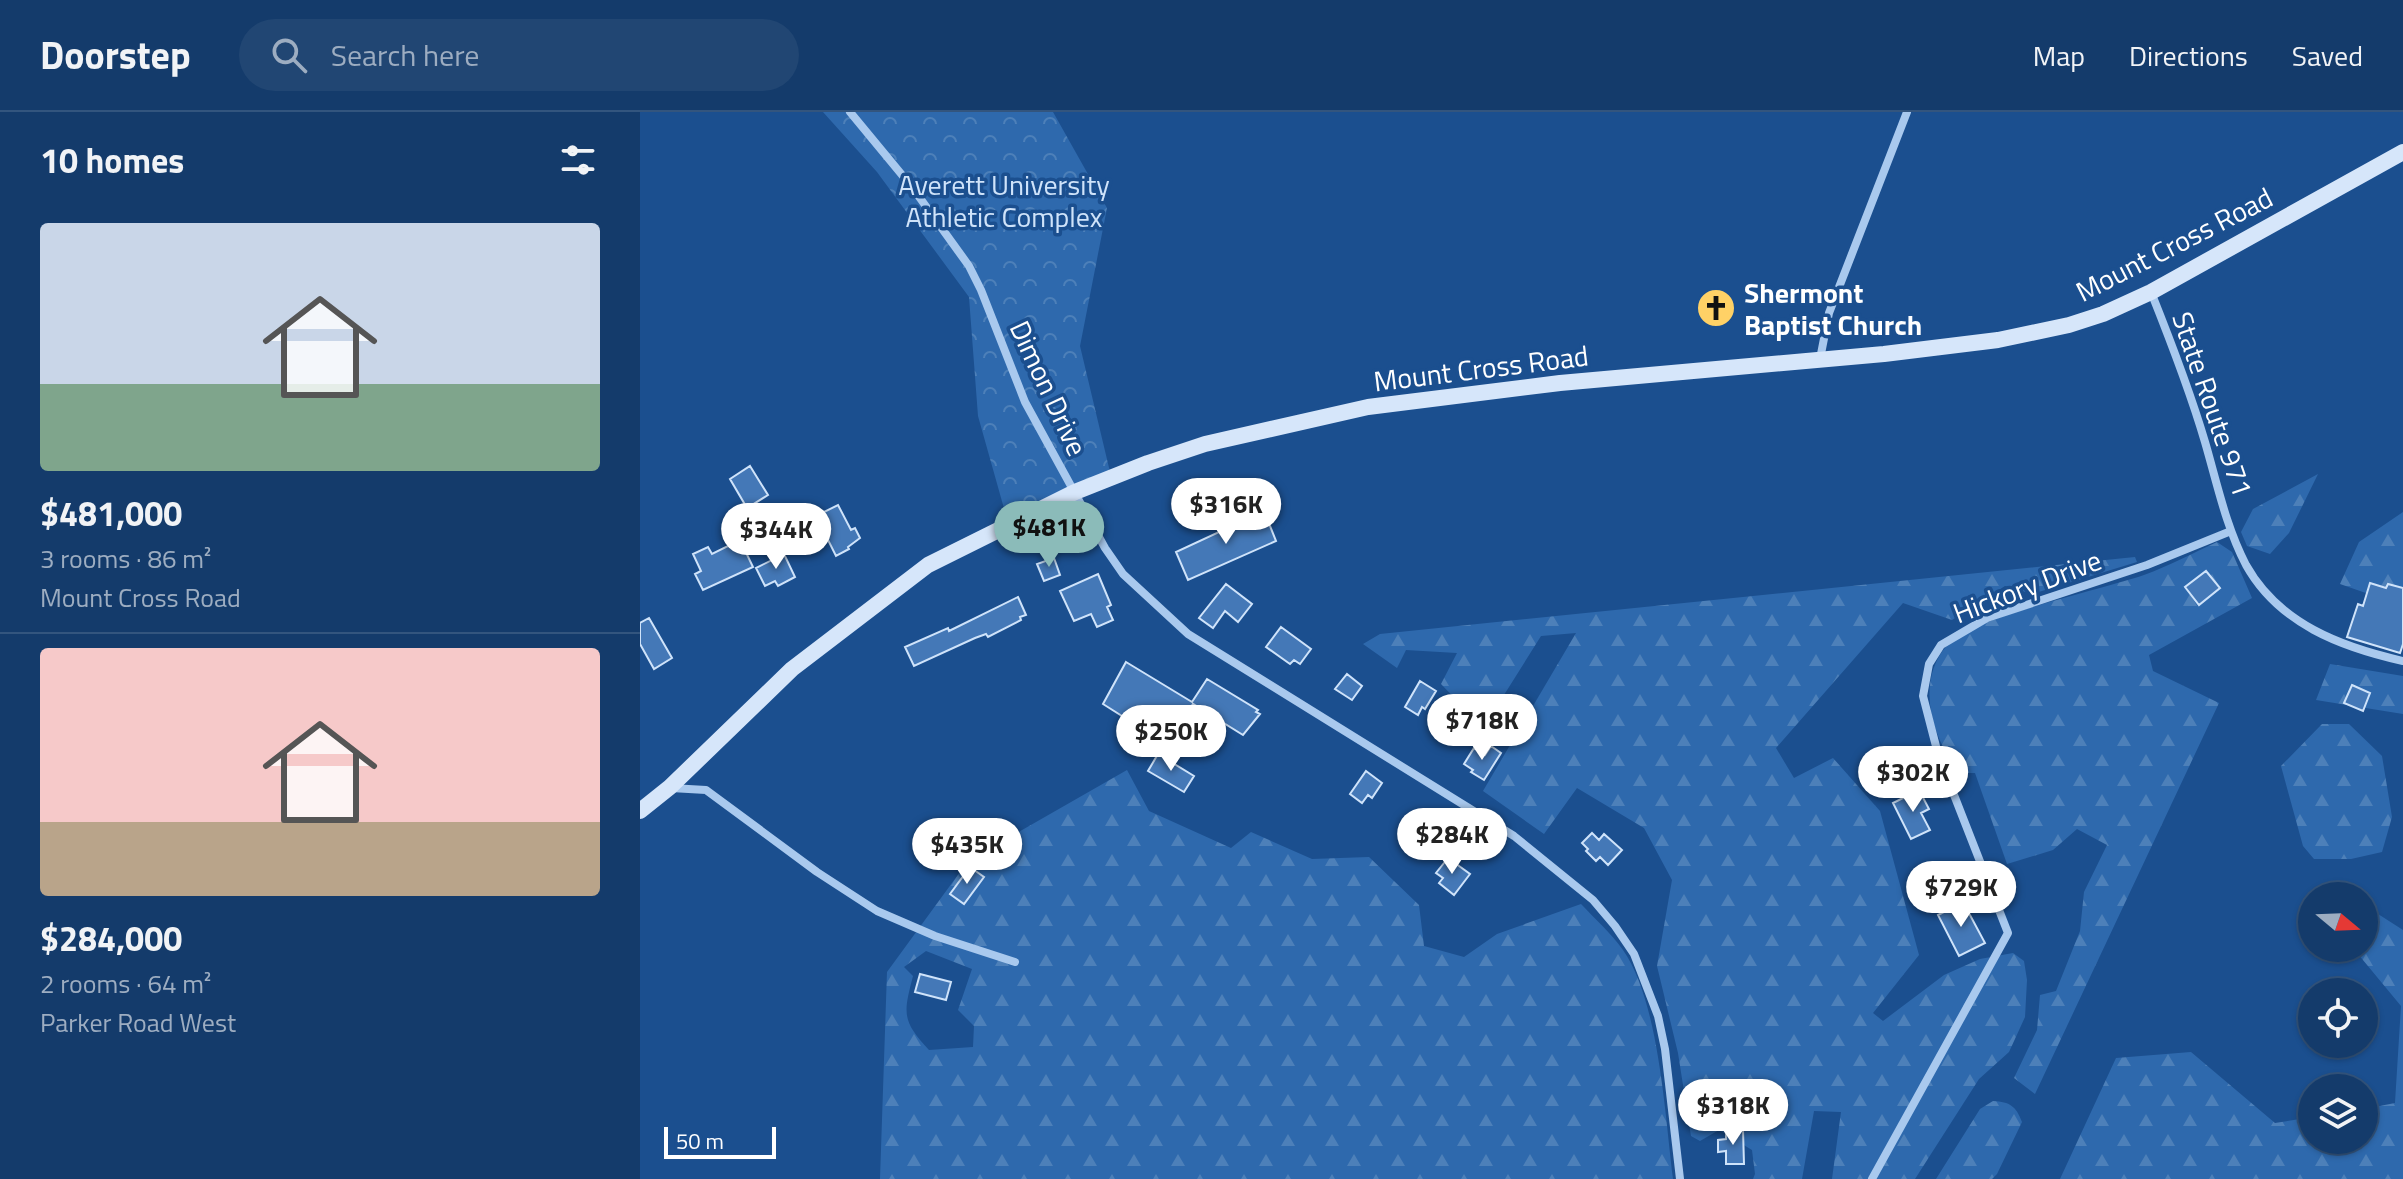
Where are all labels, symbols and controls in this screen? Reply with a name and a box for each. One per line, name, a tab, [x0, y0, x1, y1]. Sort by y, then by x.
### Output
search box	[239, 19, 799, 91]
text: Doorstep	[40, 26, 191, 84]
text: Search here	[331, 32, 479, 78]
icon: search	[267, 33, 311, 77]
text: Map	[2033, 34, 2085, 77]
text: Directions	[2129, 34, 2248, 77]
text: Saved	[2292, 34, 2363, 77]
text: 10 homes	[40, 134, 184, 186]
icon: filters	[556, 138, 600, 182]
park label: Averett University Athletic Complex	[898, 163, 1110, 238]
street label: Mount Cross Road	[2068, 176, 2280, 312]
place label: Shermont Baptist Church	[1744, 271, 1922, 346]
icon: home	[248, 275, 392, 419]
church icon: Shermont Baptist Church	[1695, 287, 1737, 329]
street label: State Route 971	[2161, 306, 2265, 502]
street label: Dimon Drive	[999, 313, 1099, 463]
street label: Mount Cross Road	[1371, 333, 1591, 403]
pin: $316K	[1170, 478, 1282, 546]
text: $316K	[1189, 484, 1263, 523]
text: $481,000	[40, 487, 182, 539]
pin: $481K	[993, 501, 1105, 569]
pin: $344K	[720, 503, 832, 571]
text: $481K	[1012, 507, 1086, 546]
text: $344K	[739, 509, 813, 548]
street label: Hickory Drive	[1947, 538, 2107, 634]
text: 3 rooms · 86 m²	[40, 539, 211, 578]
text: Mount Cross Road	[40, 578, 241, 617]
pin: $718K	[1426, 694, 1538, 762]
icon: home	[248, 700, 392, 844]
text: $718K	[1445, 700, 1519, 739]
pin: $250K	[1115, 705, 1227, 773]
text: $250K	[1134, 711, 1208, 750]
pin: $302K	[1857, 746, 1969, 814]
text: $302K	[1876, 752, 1950, 791]
pin: $284K	[1396, 808, 1508, 876]
text: $284K	[1415, 814, 1489, 853]
pin: $435K	[911, 818, 1023, 886]
text: $435K	[930, 824, 1004, 863]
pin: $729K	[1905, 861, 2017, 929]
text: $729K	[1924, 867, 1998, 906]
north arrow	[2298, 882, 2378, 962]
map controls	[2298, 882, 2378, 1154]
text: $284,000	[40, 912, 182, 964]
text: 2 rooms · 64 m²	[40, 964, 211, 1003]
button: locate	[2298, 978, 2378, 1058]
text: Parker Road West	[40, 1003, 236, 1042]
button: layers	[2298, 1074, 2378, 1154]
pin: $318K	[1677, 1079, 1789, 1147]
text: $318K	[1696, 1085, 1770, 1124]
scale bar	[664, 1123, 776, 1159]
text: 50 m	[676, 1124, 724, 1158]

